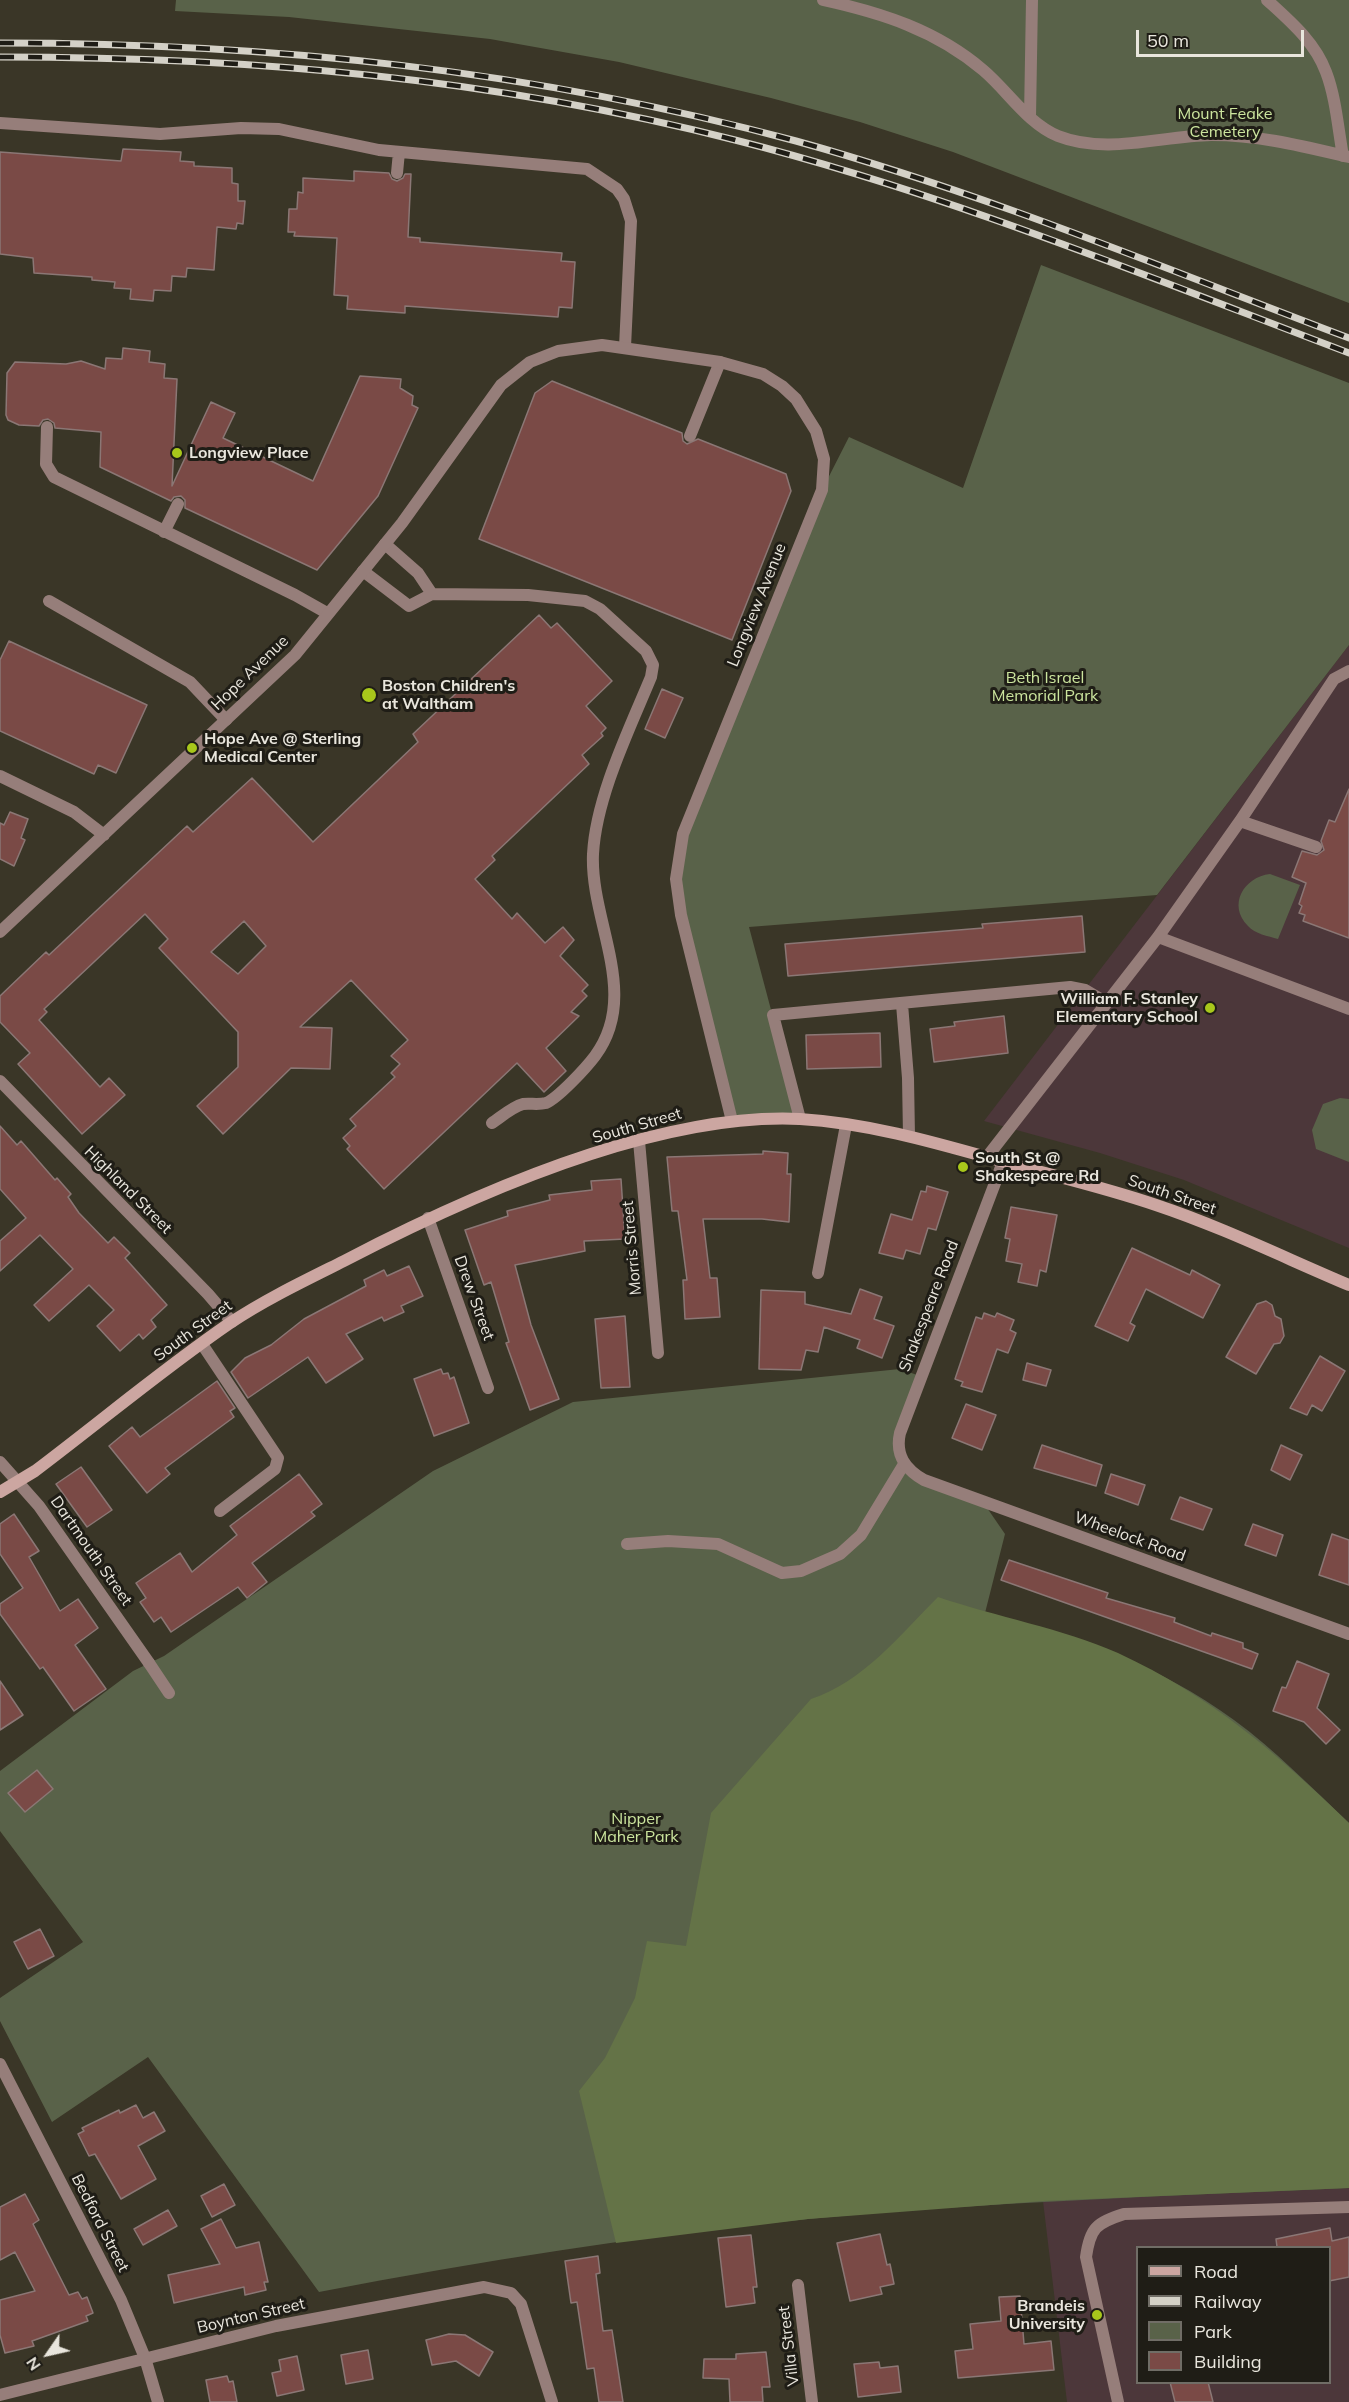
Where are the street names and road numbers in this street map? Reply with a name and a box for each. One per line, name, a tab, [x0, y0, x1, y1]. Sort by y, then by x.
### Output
street label: Longview Avenue	[723, 540, 791, 670]
street label: Hope Avenue	[208, 631, 292, 715]
street label: South Street	[590, 1104, 684, 1148]
street label: Highland Street	[80, 1142, 176, 1238]
street label: South Street	[1126, 1171, 1218, 1219]
street label: Morris Street	[618, 1200, 646, 1296]
street label: Shakespeare Road	[895, 1238, 963, 1374]
street label: Drew Street	[450, 1253, 498, 1343]
street label: South Street	[150, 1296, 236, 1366]
street label: Dartmouth Street	[46, 1493, 136, 1609]
street label: Wheelock Road	[1072, 1508, 1188, 1566]
street label: Bedford Street	[67, 2171, 133, 2275]
street label: Boynton Street	[195, 2294, 307, 2338]
street label: Villa Street	[775, 2305, 803, 2387]

